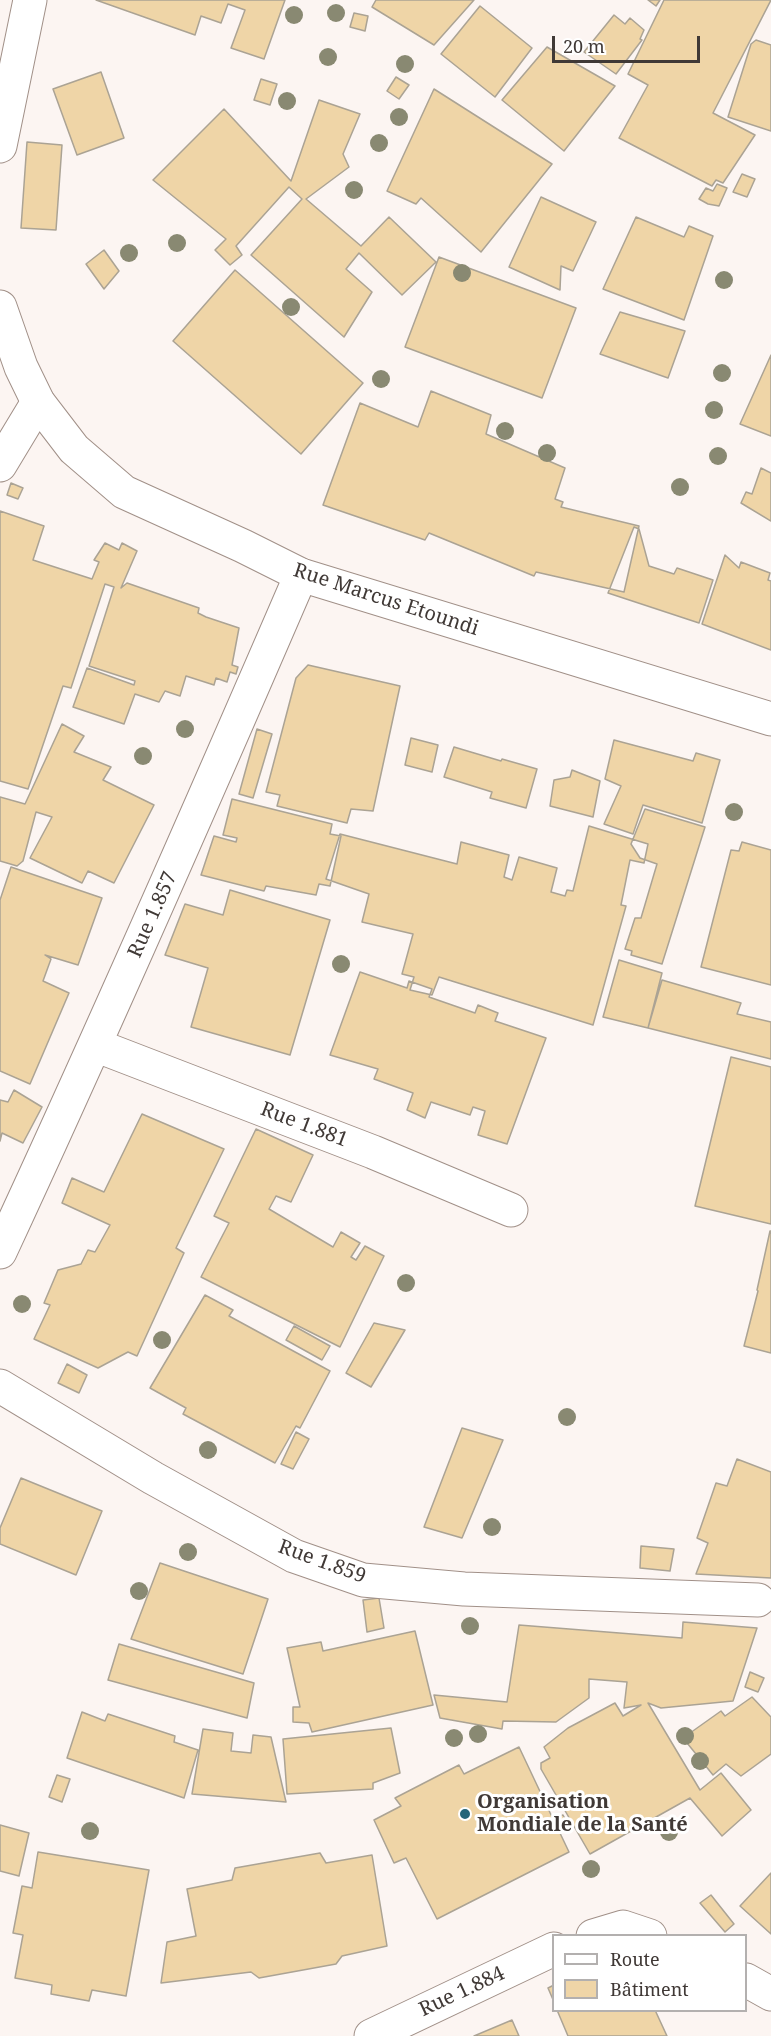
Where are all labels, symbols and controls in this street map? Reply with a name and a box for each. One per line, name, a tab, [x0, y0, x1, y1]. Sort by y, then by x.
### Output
scale bar	[555, 24, 704, 62]
text: 20 m	[563, 34, 605, 58]
street label: Rue Marcus Etoundi	[290, 559, 482, 641]
street label: Rue 1.857	[123, 868, 183, 962]
street label: Rue 1.881	[257, 1097, 351, 1153]
street label: Rue 1.859	[275, 1535, 369, 1589]
place label: Organisation Mondiale de la Santé	[477, 1790, 688, 1837]
marker: Organisation Mondiale de la Santé	[458, 1807, 472, 1821]
legend	[552, 1934, 747, 2012]
text: Route	[610, 1947, 660, 1971]
street label: Rue 1.884	[415, 1962, 509, 2022]
text: Bâtiment	[610, 1977, 689, 2001]

